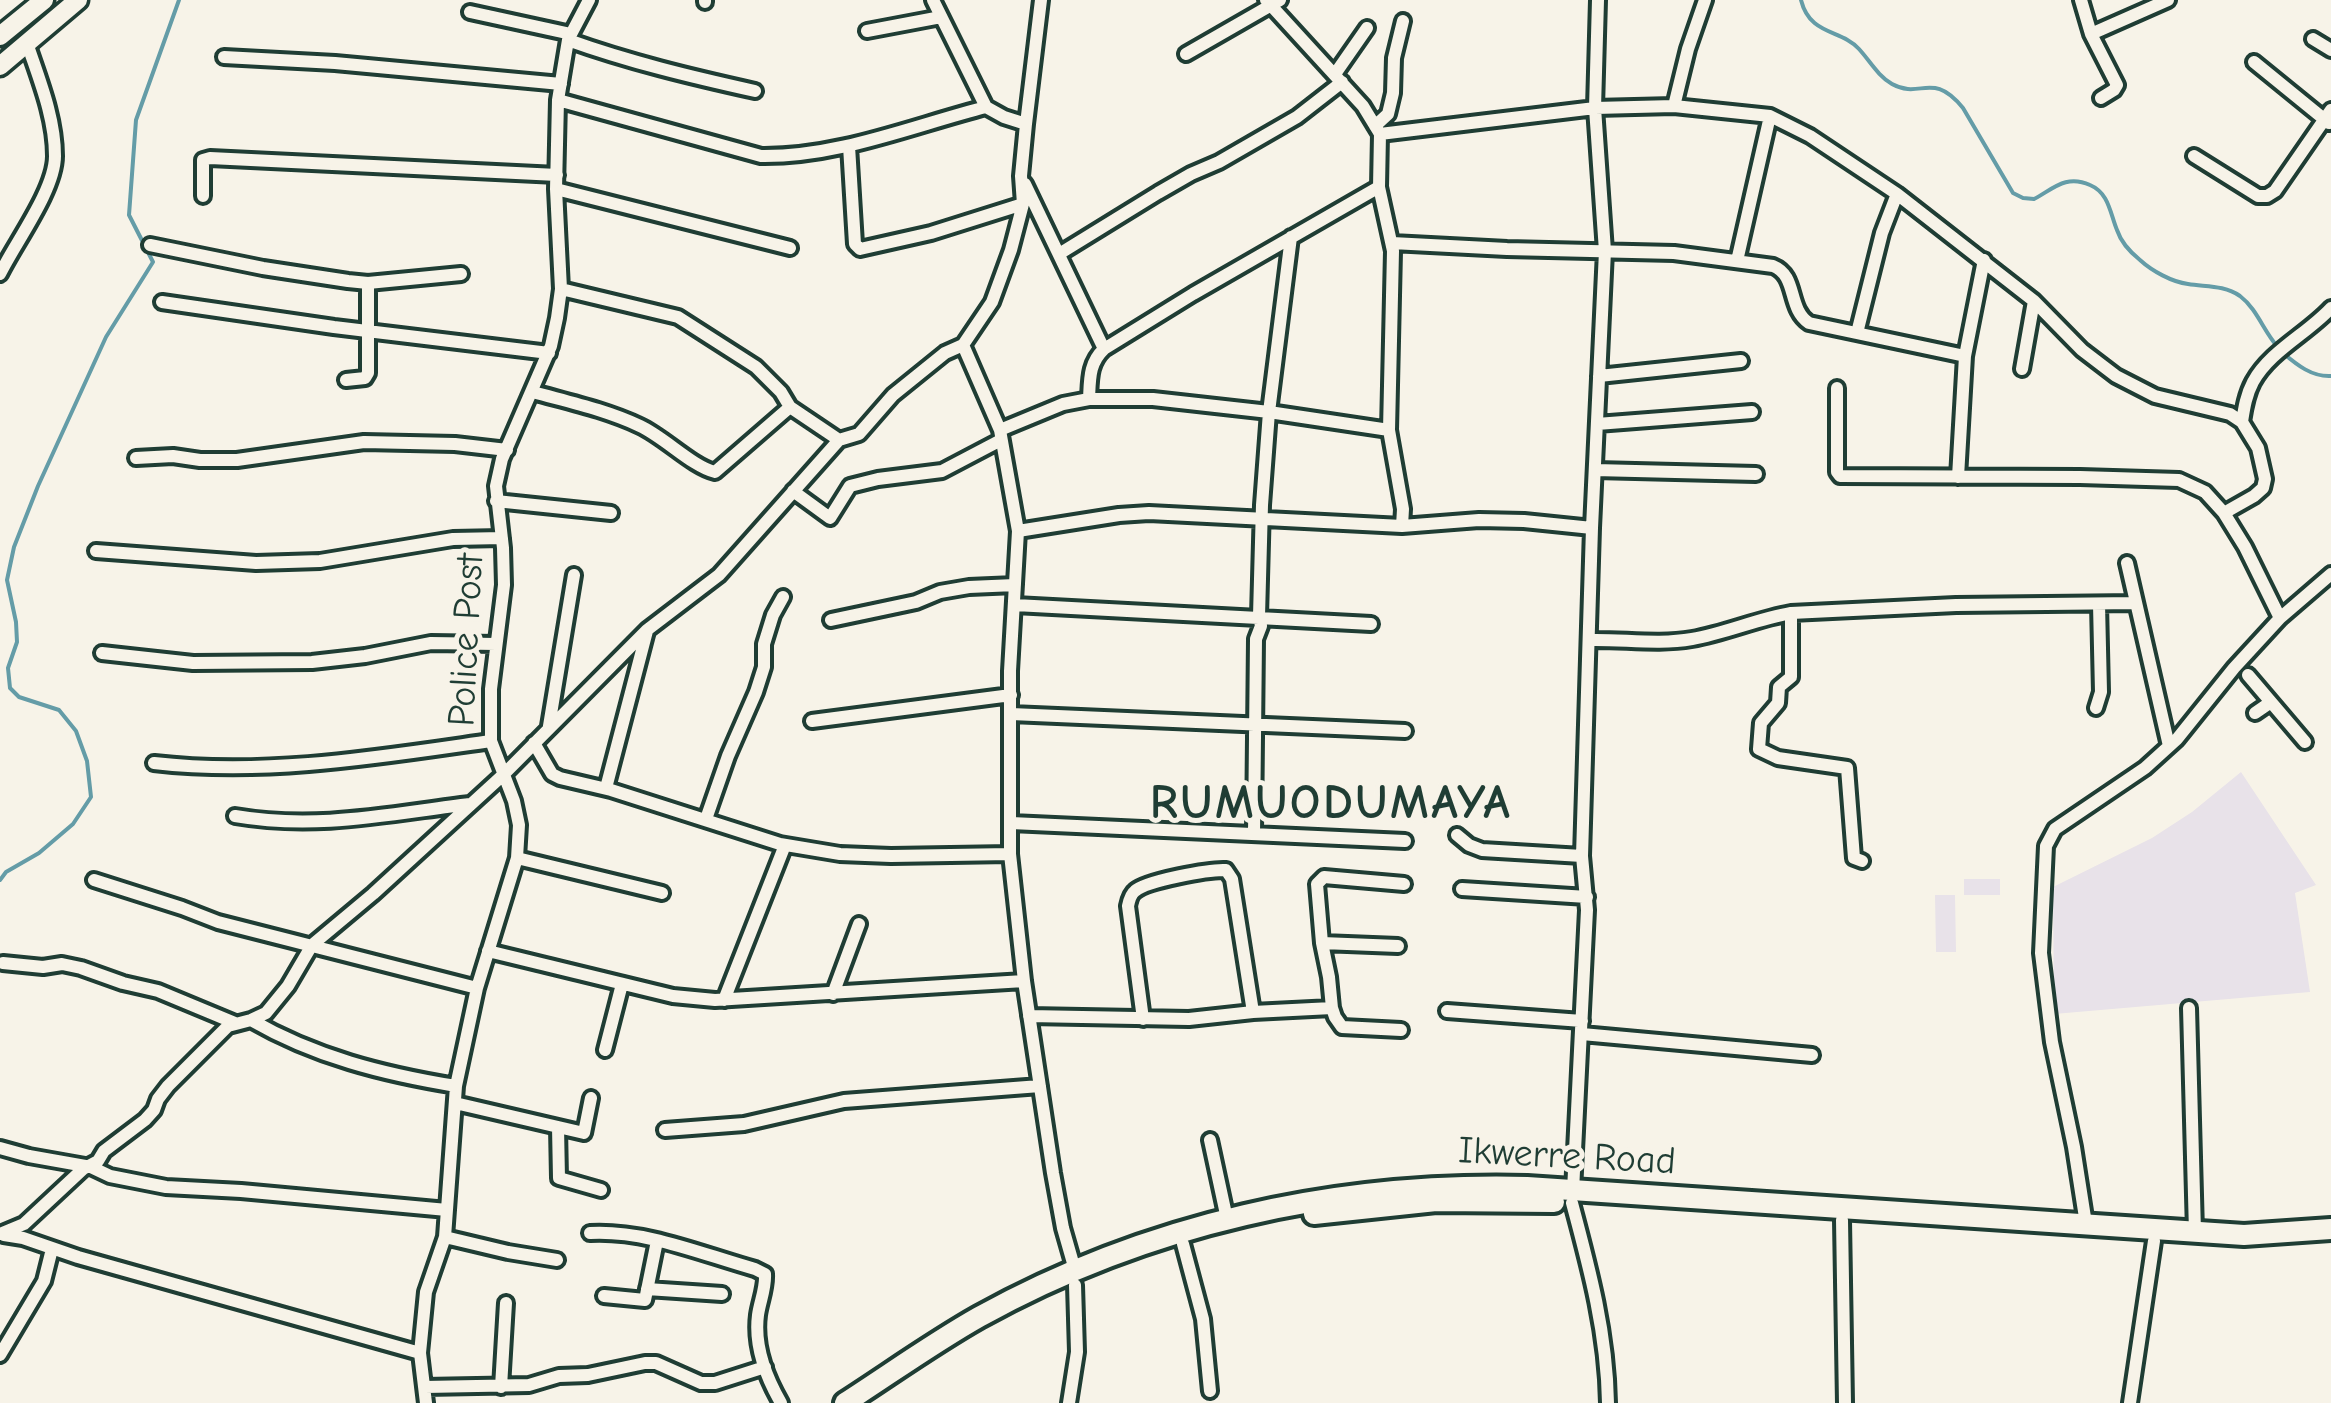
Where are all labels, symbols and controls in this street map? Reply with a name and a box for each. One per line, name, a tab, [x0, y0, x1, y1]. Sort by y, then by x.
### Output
street label: Police Post	[440, 552, 494, 728]
district label: RUMUODUMAYA	[1150, 775, 1512, 833]
street label: Ikwerre Road	[1457, 1129, 1677, 1185]

